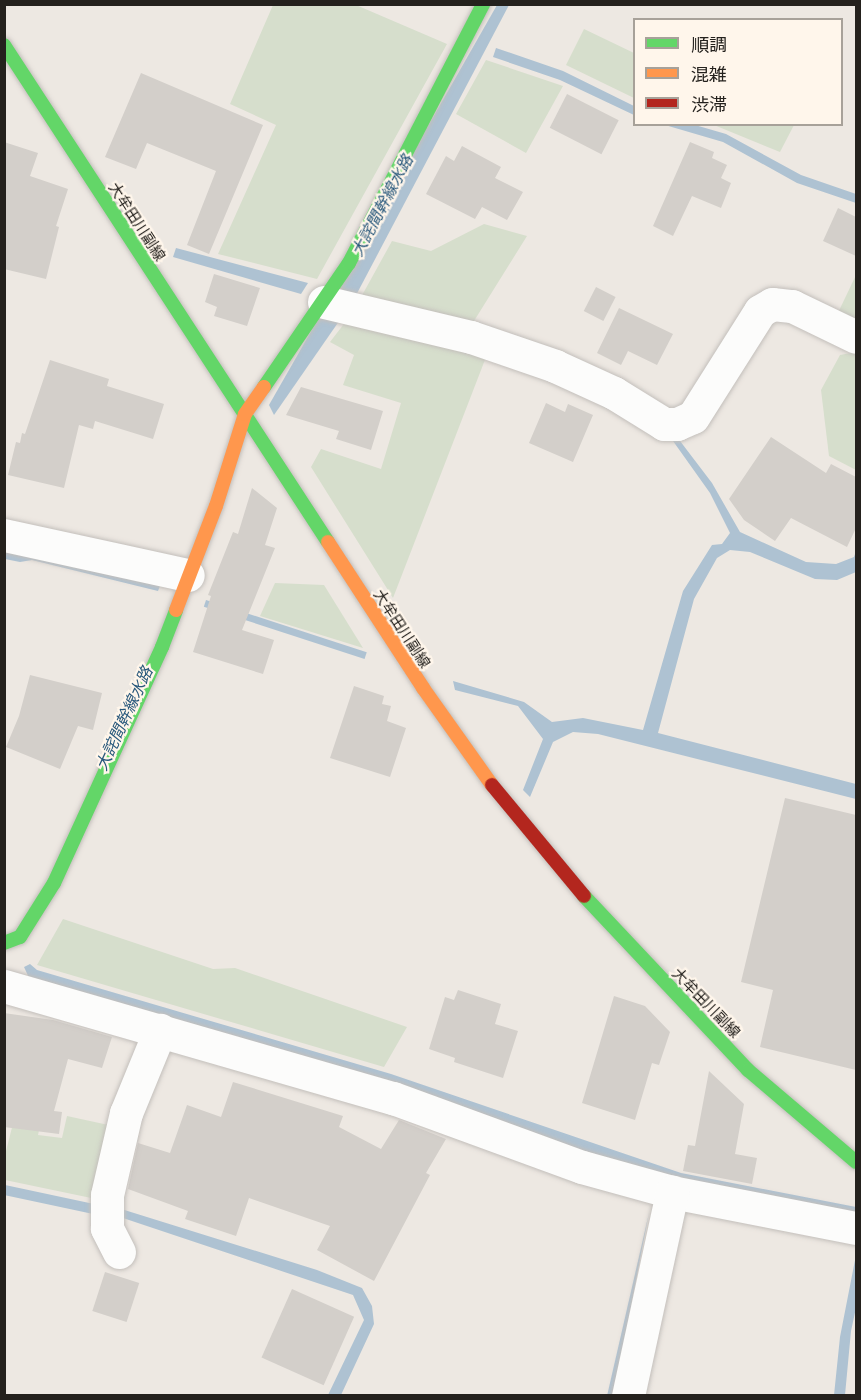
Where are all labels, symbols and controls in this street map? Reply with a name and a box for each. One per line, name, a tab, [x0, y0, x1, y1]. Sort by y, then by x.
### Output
legend	[633, 18, 843, 126]
text: 順調	[691, 30, 727, 56]
text: 混雑	[691, 60, 727, 86]
text: 渋滞	[691, 90, 727, 116]
water label: 大詫間幹線水路	[346, 151, 416, 259]
street label: 大牟田川副線	[106, 178, 170, 264]
street label: 大牟田川副線	[371, 585, 435, 671]
water label: 大詫間幹線水路	[91, 663, 155, 773]
street label: 大牟田川副線	[669, 963, 745, 1041]

